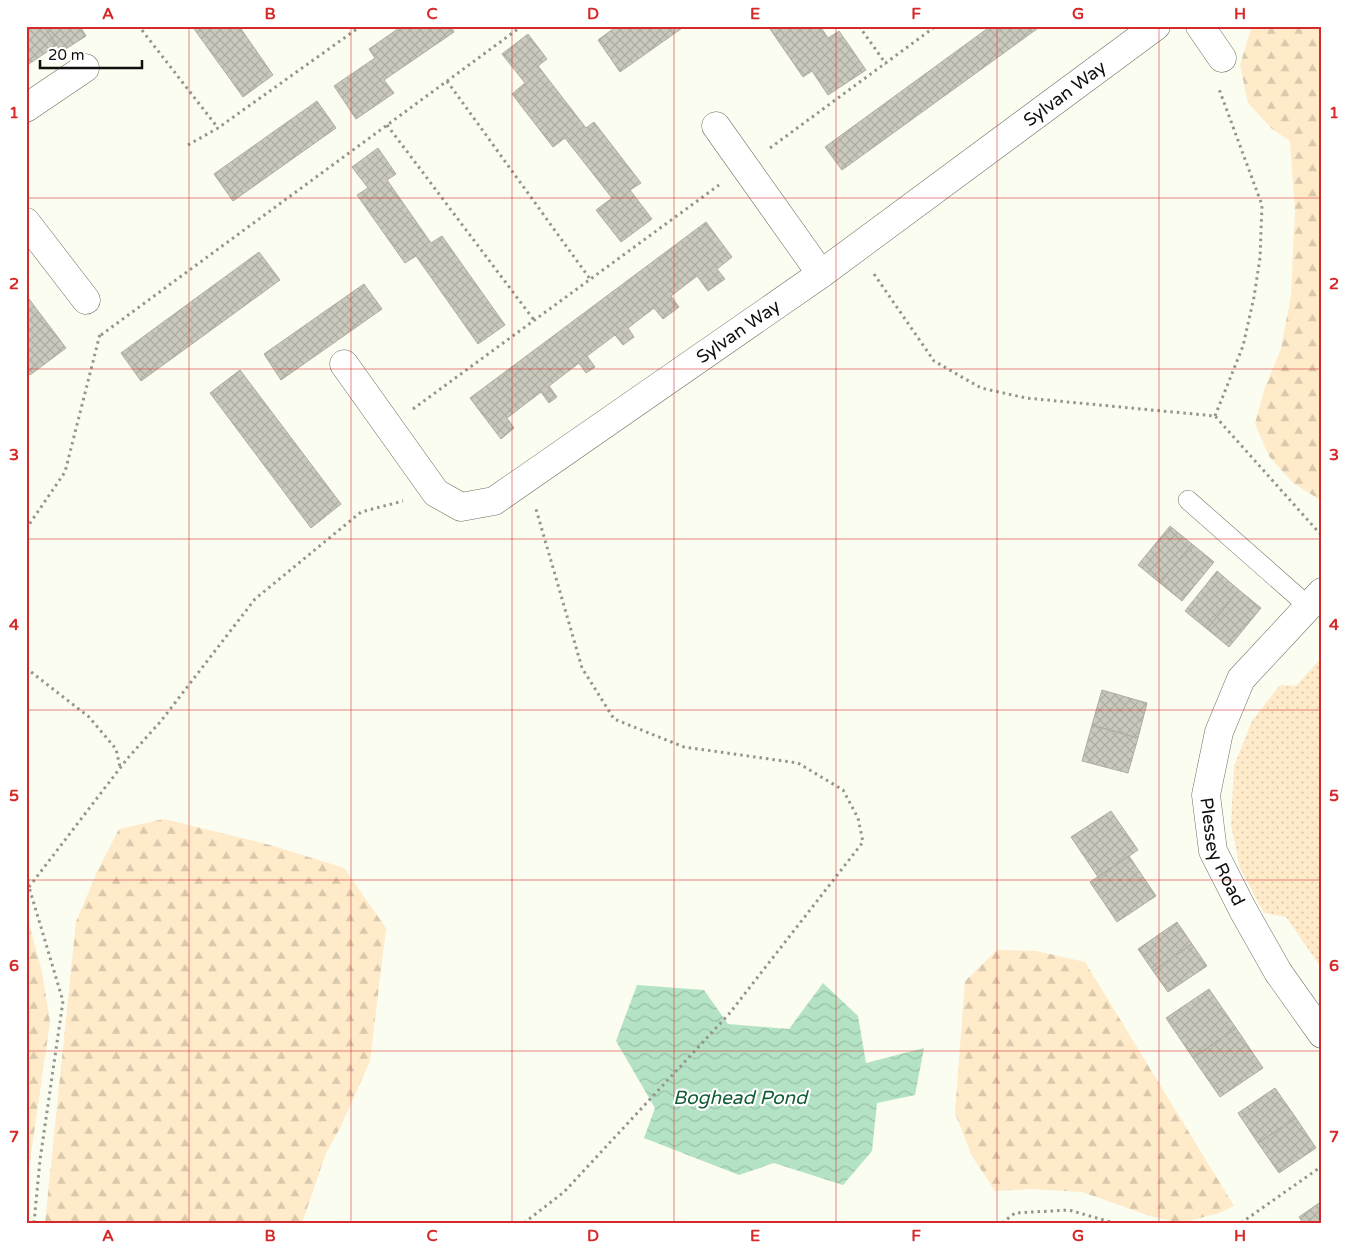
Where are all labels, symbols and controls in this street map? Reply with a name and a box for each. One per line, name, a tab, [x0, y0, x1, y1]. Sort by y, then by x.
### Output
text: A	[102, 4, 114, 24]
text: B	[264, 4, 276, 24]
text: C	[426, 4, 438, 24]
text: D	[587, 4, 599, 24]
text: E	[750, 4, 760, 24]
text: F	[911, 4, 921, 24]
text: G	[1072, 4, 1084, 24]
text: H	[1234, 4, 1246, 24]
scale bar	[40, 38, 142, 70]
text: 20 m	[48, 46, 85, 64]
street label: Sylvan Way	[1019, 56, 1111, 131]
text: 1	[9, 103, 19, 123]
text: 1	[1329, 103, 1339, 123]
text: 2	[9, 274, 19, 294]
text: 2	[1329, 274, 1339, 294]
street label: Sylvan Way	[692, 295, 785, 368]
text: 3	[9, 445, 19, 465]
text: 3	[1329, 445, 1339, 465]
text: 4	[9, 615, 19, 635]
text: 4	[1329, 615, 1339, 635]
text: 5	[9, 786, 19, 806]
text: 5	[1329, 786, 1339, 806]
street label: Plessey Road	[1195, 796, 1250, 909]
text: 6	[9, 956, 19, 976]
text: 6	[1329, 956, 1339, 976]
water label: Boghead Pond	[673, 1087, 809, 1109]
text: 7	[9, 1127, 19, 1147]
text: 7	[1329, 1127, 1339, 1147]
text: A	[102, 1226, 114, 1246]
text: B	[264, 1226, 276, 1246]
text: C	[426, 1226, 438, 1246]
text: D	[587, 1226, 599, 1246]
text: E	[750, 1226, 760, 1246]
text: F	[911, 1226, 921, 1246]
text: G	[1072, 1226, 1084, 1246]
text: H	[1234, 1226, 1246, 1246]

